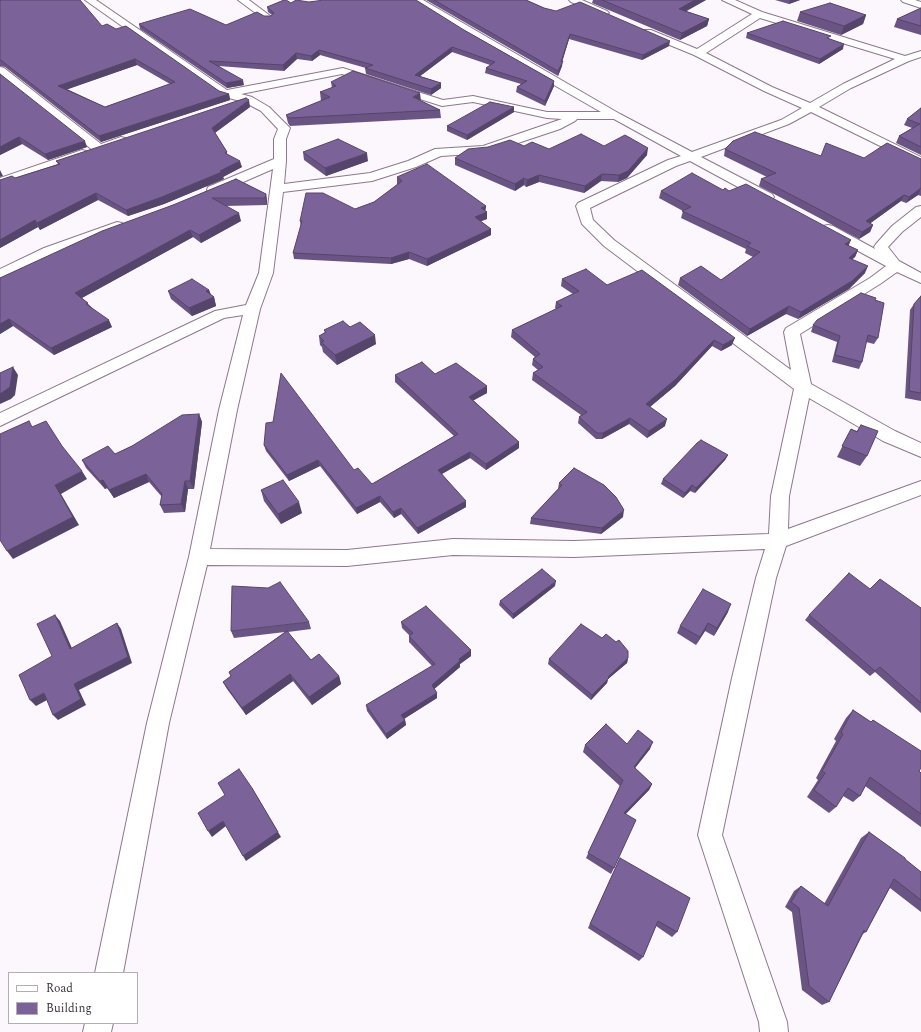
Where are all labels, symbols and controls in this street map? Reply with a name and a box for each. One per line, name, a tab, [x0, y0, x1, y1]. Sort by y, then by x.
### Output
legend	[8, 972, 138, 1024]
text: Road	[46, 979, 73, 998]
text: Building	[46, 999, 92, 1018]

